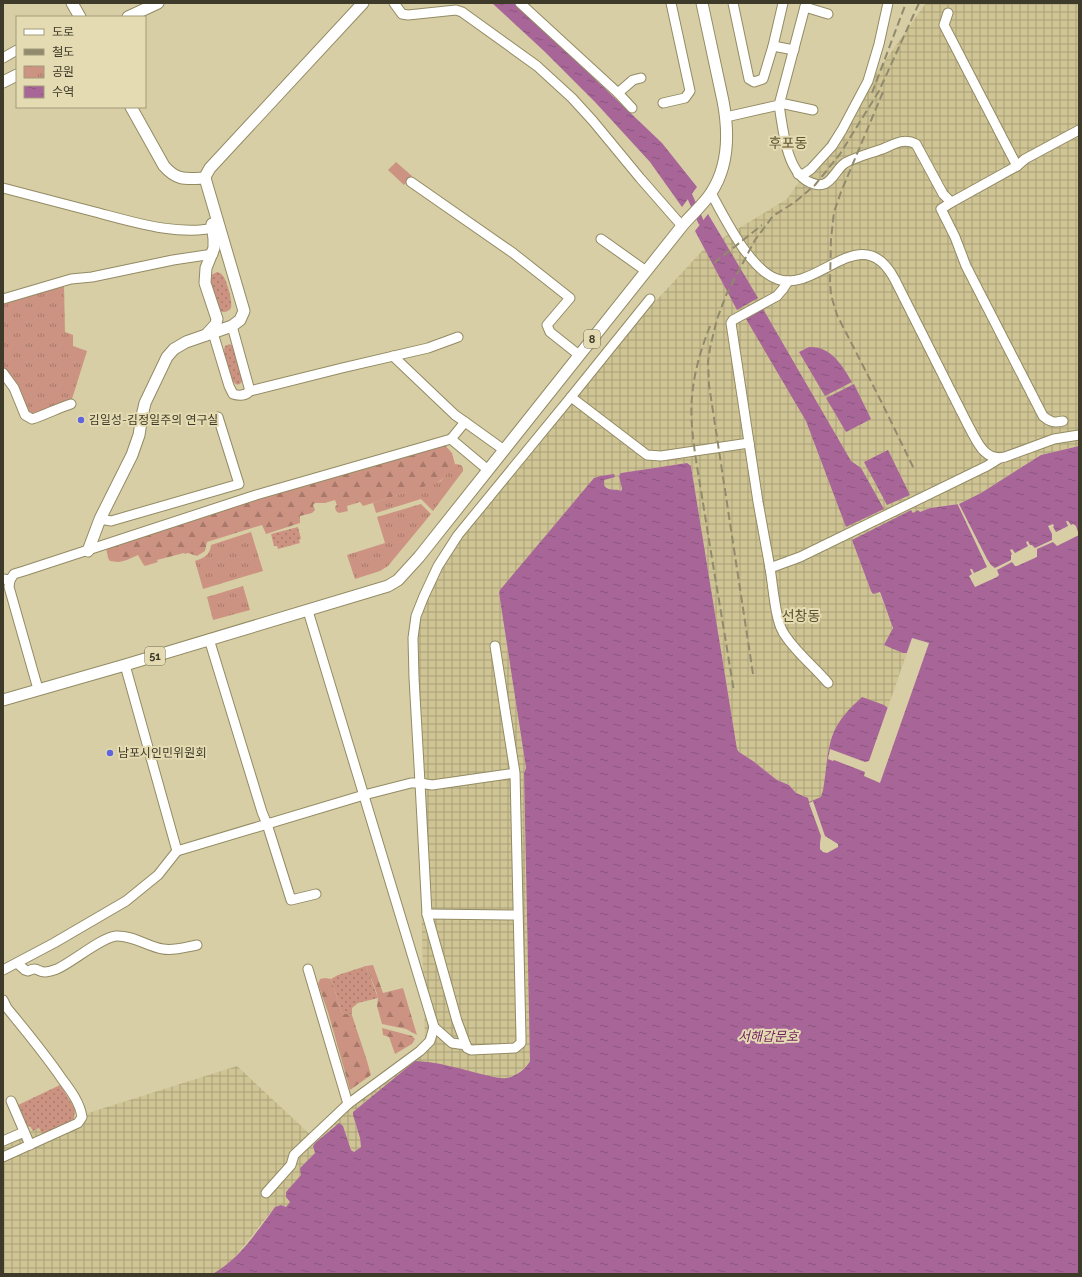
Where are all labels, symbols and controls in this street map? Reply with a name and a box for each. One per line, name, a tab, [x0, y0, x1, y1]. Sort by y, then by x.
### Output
legend	[16, 16, 146, 108]
text: 도로	[52, 25, 74, 39]
text: 철도	[52, 45, 74, 59]
text: 공원	[52, 65, 74, 79]
text: 수역	[52, 85, 74, 99]
district label: 후포동	[769, 135, 807, 151]
road number: 8	[584, 330, 600, 348]
place label: 김일성-김정일주의 연구실	[89, 413, 219, 427]
marker: 김일성-김정일주의 연구실	[76, 415, 86, 425]
district label: 선창동	[782, 608, 820, 624]
road number: 51	[145, 647, 165, 665]
place label: 남포시인민위원회	[118, 746, 206, 760]
marker: 남포시인민위원회	[105, 748, 115, 758]
water label: 서해갑문호	[738, 1029, 799, 1044]

